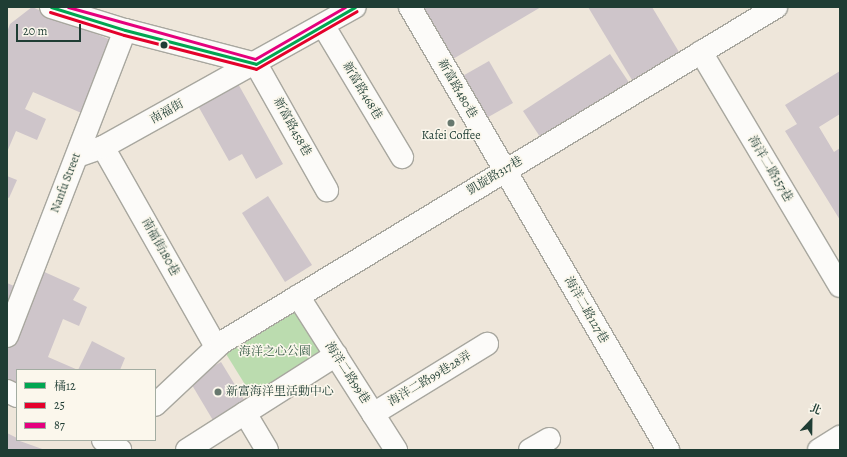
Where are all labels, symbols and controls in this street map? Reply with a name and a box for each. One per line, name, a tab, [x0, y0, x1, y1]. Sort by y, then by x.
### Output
scale bar	[18, 16, 83, 42]
text: 20 m	[23, 23, 47, 39]
unlabelled marker	[159, 40, 169, 50]
street label: 新富路480巷	[434, 57, 480, 121]
street label: 新富路468巷	[339, 60, 385, 122]
street label: 新富路458巷	[270, 95, 314, 159]
street label: 南福街	[148, 97, 186, 127]
marker: Kafei Coffee	[446, 118, 456, 128]
place label: Kafei Coffee	[421, 129, 481, 143]
street label: 海洋二路157巷	[745, 133, 795, 205]
street label: Nanfu Street	[48, 151, 84, 215]
street label: 凱旋路317巷	[465, 154, 525, 198]
street label: 南福街180巷	[138, 215, 182, 279]
street label: 海洋二路127巷	[561, 274, 611, 346]
street label: 海洋二路99巷	[322, 339, 372, 407]
park label: 海洋之心公園	[239, 345, 311, 359]
street label: 海洋二路99巷28弄	[386, 349, 474, 409]
legend	[16, 369, 156, 441]
text: 橘12	[54, 378, 76, 394]
place label: 新富海洋里活動中心	[226, 385, 334, 399]
marker: 新富海洋里活動中心	[213, 387, 223, 397]
text: 25	[54, 397, 65, 413]
text: 北	[808, 400, 824, 418]
north arrow	[791, 401, 831, 441]
text: 87	[54, 417, 65, 433]

